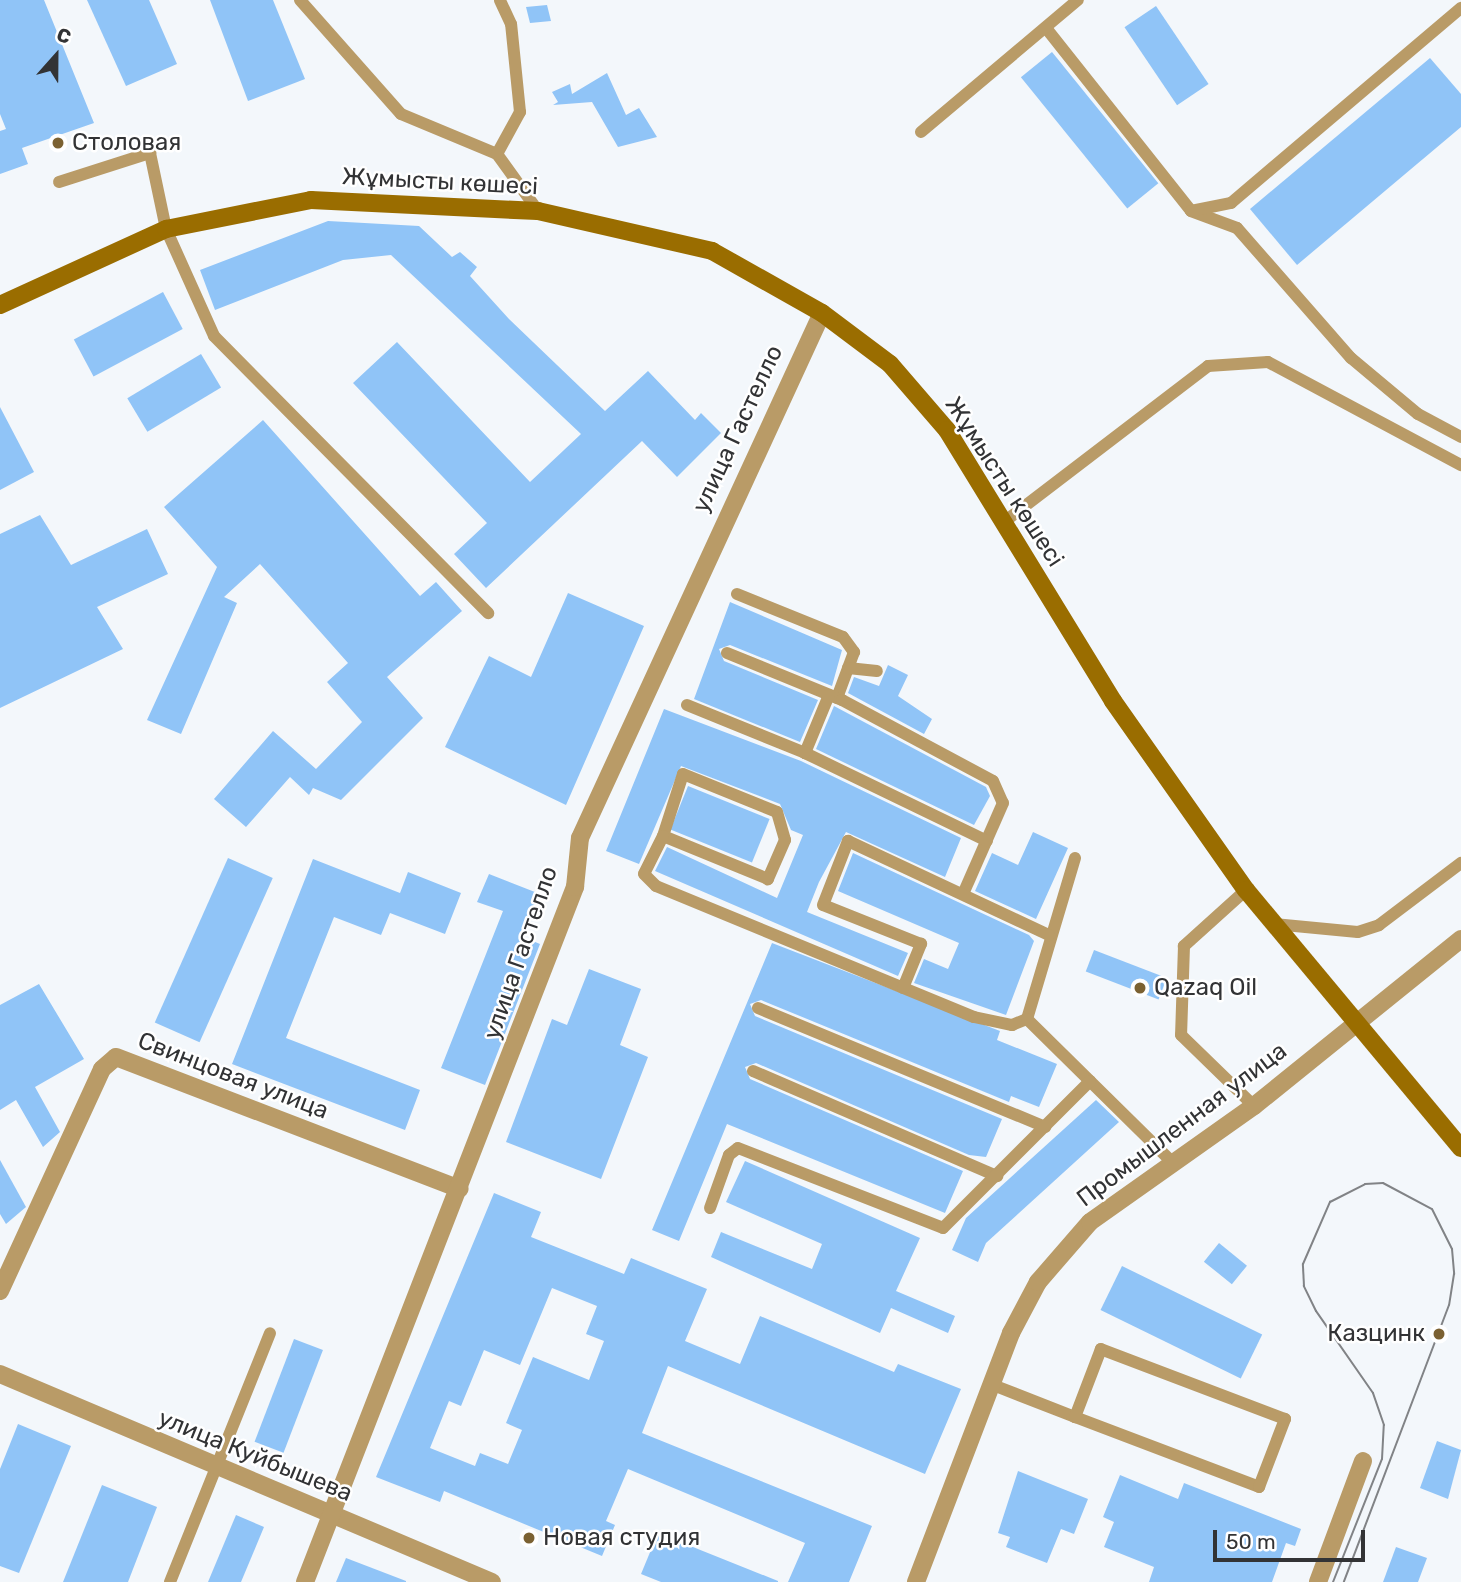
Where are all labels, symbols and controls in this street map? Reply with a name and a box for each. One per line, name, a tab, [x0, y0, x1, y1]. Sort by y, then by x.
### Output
north arrow	[21, 21, 91, 91]
text: С	[53, 23, 74, 49]
place label: Столовая	[72, 129, 181, 157]
marker: Столовая	[50, 135, 66, 151]
street label: Жұмысты көшесі	[341, 162, 539, 202]
street label: улица Гастелло	[687, 341, 789, 517]
street label: Жұмысты көшесі	[938, 392, 1070, 572]
street label: улица Гастелло	[478, 863, 564, 1043]
place label: Qazaq Oil	[1154, 974, 1257, 1002]
marker: Qazaq Oil	[1132, 980, 1148, 996]
street label: Свинцовая улица	[134, 1026, 332, 1126]
street label: Промышленная улица	[1071, 1037, 1293, 1213]
place label: Казцинк	[1327, 1320, 1425, 1348]
marker: Казцинк	[1431, 1326, 1447, 1342]
street label: улица Куйбышева	[154, 1404, 356, 1508]
scale bar	[1216, 1516, 1368, 1560]
place label: Новая студия	[543, 1524, 700, 1552]
text: 50 m	[1226, 1529, 1276, 1554]
marker: Новая студия	[521, 1530, 537, 1546]

